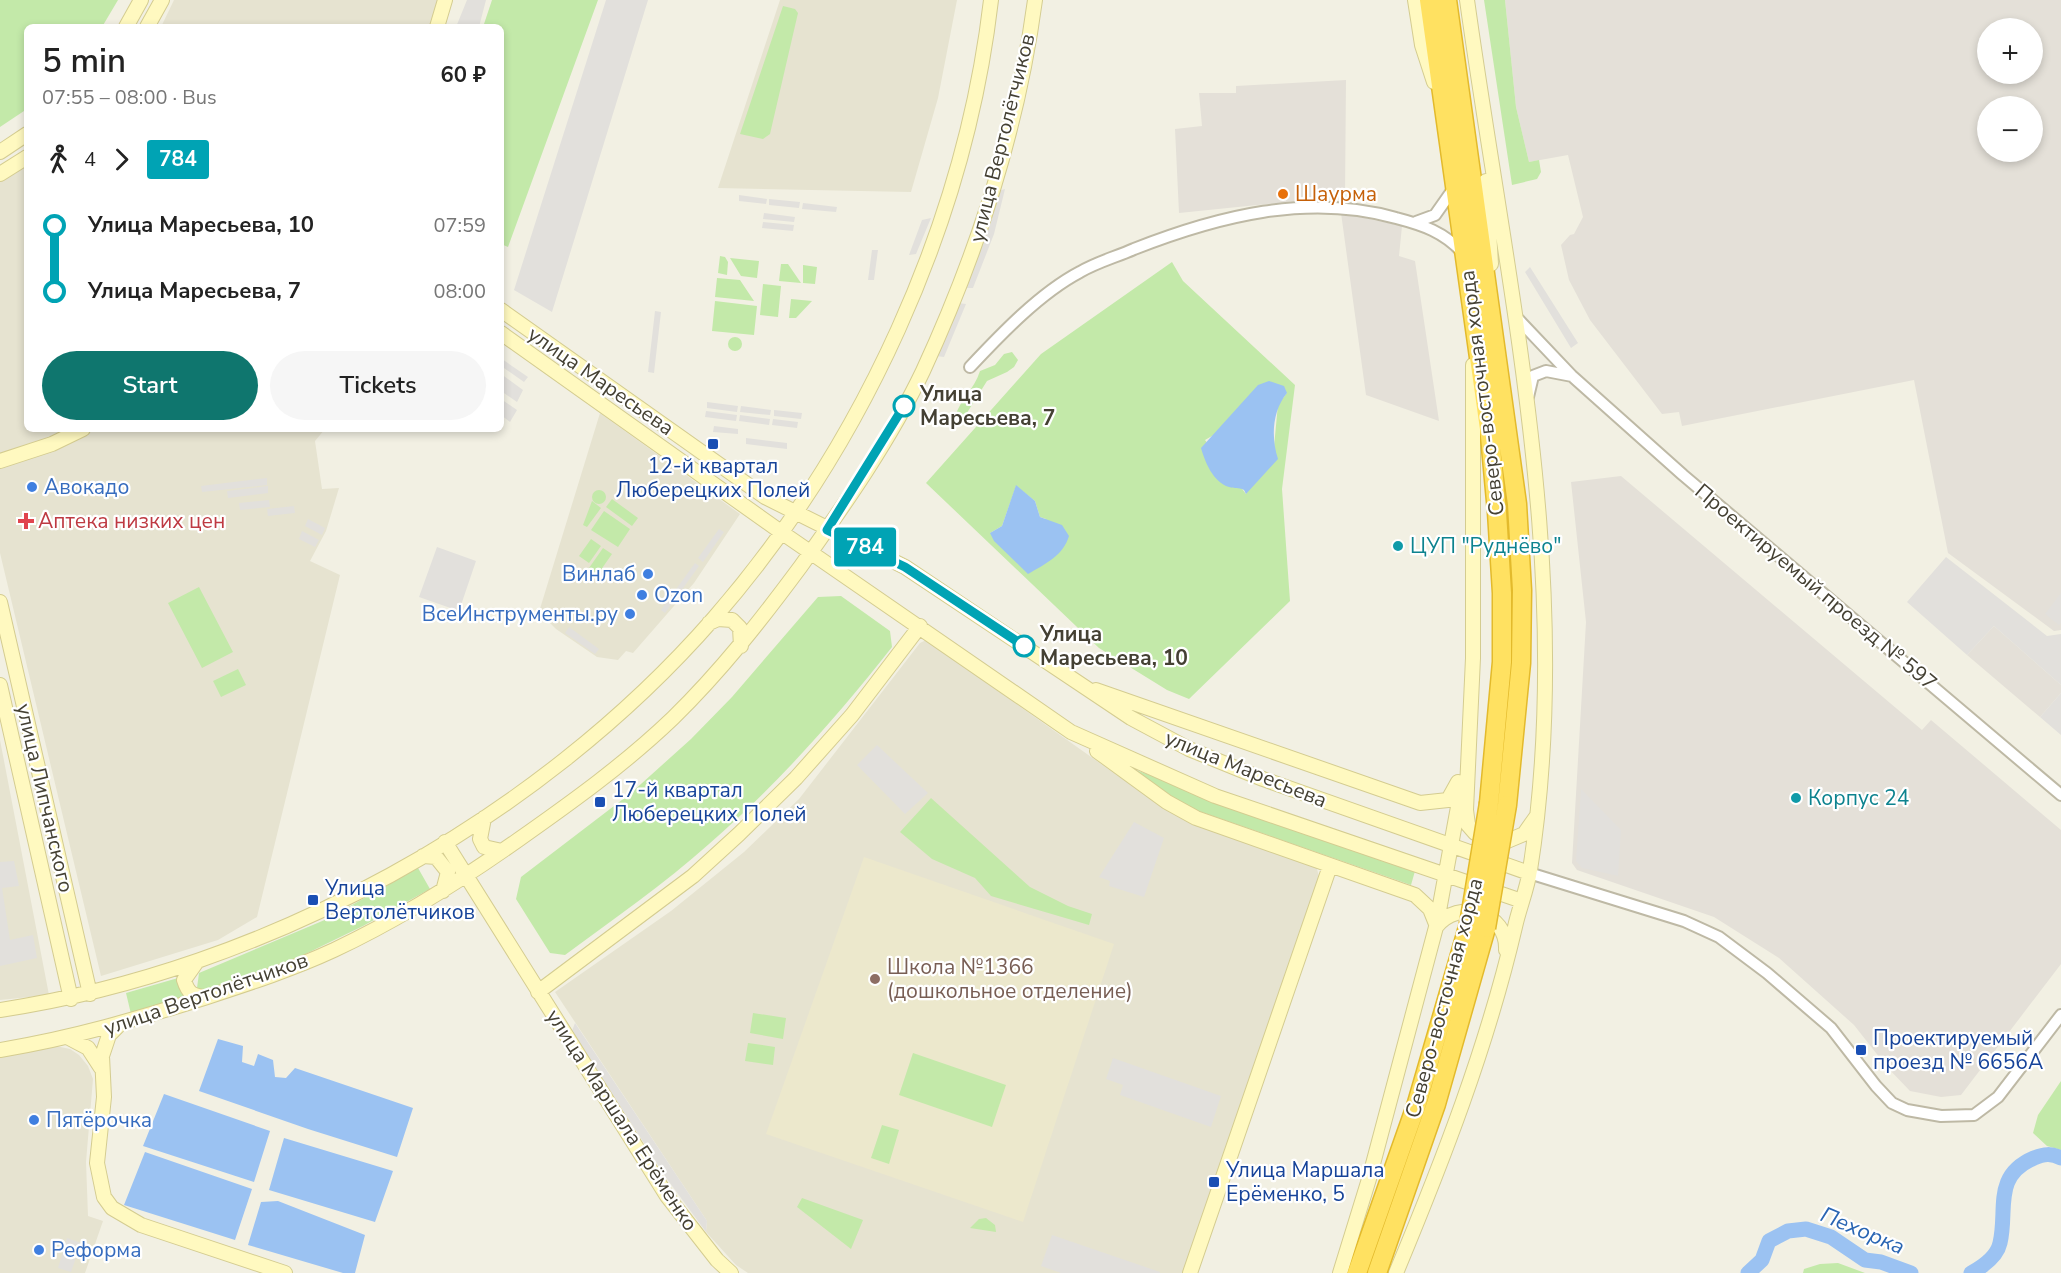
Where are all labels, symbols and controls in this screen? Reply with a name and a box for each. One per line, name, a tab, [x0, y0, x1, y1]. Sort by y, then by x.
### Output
map controls	[1977, 18, 2043, 162]
button: +	[1977, 18, 2043, 84]
street label: улица Вертолётчиков	[963, 31, 1041, 245]
text: 5 min	[42, 39, 126, 84]
text: 60 ₽	[440, 60, 486, 90]
text: 07:55 – 08:00 · Bus	[42, 84, 217, 111]
button: −	[1977, 96, 2043, 162]
icon: walk	[42, 143, 75, 176]
icon: forward	[105, 143, 138, 176]
text: 784	[159, 145, 197, 173]
text: 4	[84, 146, 96, 173]
place label: Шаурма	[1295, 180, 1377, 208]
marker: Шаурма	[1276, 187, 1290, 201]
text: Улица Маресьева, 10	[88, 210, 314, 240]
text: 07:59	[433, 212, 486, 239]
street label: Северо-восточная хорда	[1453, 269, 1511, 517]
text: Улица Маресьева, 7	[88, 276, 301, 306]
text: 08:00	[433, 278, 486, 305]
street label: улица Маресьева	[522, 320, 680, 442]
button: Start	[42, 351, 258, 420]
button: Tickets	[270, 351, 486, 420]
place label: Улица Маресьева, 7	[919, 380, 1055, 432]
marker: Улица Маресьева, 7	[893, 395, 915, 417]
marker: 12-й квартал Люберецких Полей	[706, 437, 720, 451]
place label: 12-й квартал Люберецких Полей	[616, 452, 810, 504]
place label: Авокадо	[44, 473, 129, 501]
street label: Проектируемый проезд № 597	[1689, 477, 1943, 697]
marker: Авокадо	[25, 480, 39, 494]
place label: Аптека низких цен	[38, 507, 225, 535]
marker: Аптека низких цен	[19, 514, 33, 528]
line badge: 784	[830, 528, 900, 566]
place label: ЦУП "Руднёво"	[1410, 532, 1561, 560]
text: 784	[846, 533, 884, 561]
marker: ЦУП "Руднёво"	[1391, 539, 1405, 553]
place label: Винлаб	[562, 560, 636, 588]
marker: Винлаб	[641, 567, 655, 581]
place label: Ozon	[654, 581, 703, 609]
marker: Ozon	[635, 588, 649, 602]
place label: ВсеИнструменты.ру	[422, 600, 618, 628]
marker: ВсеИнструменты.ру	[623, 607, 637, 621]
place label: Улица Маресьева, 10	[1039, 620, 1188, 672]
marker: Улица Маресьева, 10	[1013, 635, 1035, 657]
street label: улица Липчанского	[10, 701, 80, 895]
street label: улица Маресьева	[1161, 724, 1331, 814]
place label: 17-й квартал Люберецких Полей	[612, 776, 807, 828]
place label: Корпус 24	[1808, 784, 1909, 812]
marker: Корпус 24	[1789, 791, 1803, 805]
marker: 17-й квартал Люберецких Полей	[593, 795, 607, 809]
place label: Улица Вертолётчиков	[324, 874, 475, 926]
street label: Северо-восточная хорда	[1398, 875, 1490, 1121]
marker: Улица Вертолётчиков	[306, 893, 320, 907]
street label: улица Вертолётчиков	[100, 946, 312, 1042]
place label: Школа №1366 (дошкольное отделение)	[887, 953, 1133, 1005]
marker: Школа №1366 (дошкольное отделение)	[868, 972, 882, 986]
street label: улица Маршала Ерёменко	[540, 1004, 704, 1236]
place label: Проектируемый проезд № 6656А	[1873, 1024, 2043, 1076]
marker: Проектируемый проезд № 6656А	[1854, 1043, 1868, 1057]
place label: Пятёрочка	[46, 1106, 152, 1134]
marker: Пятёрочка	[27, 1113, 41, 1127]
place label: Улица Маршала Ерёменко, 5	[1225, 1156, 1385, 1208]
marker: Улица Маршала Ерёменко, 5	[1207, 1175, 1221, 1189]
water label: Пехорка	[1816, 1200, 1909, 1262]
place label: Реформа	[51, 1236, 142, 1264]
marker: Реформа	[32, 1243, 46, 1257]

